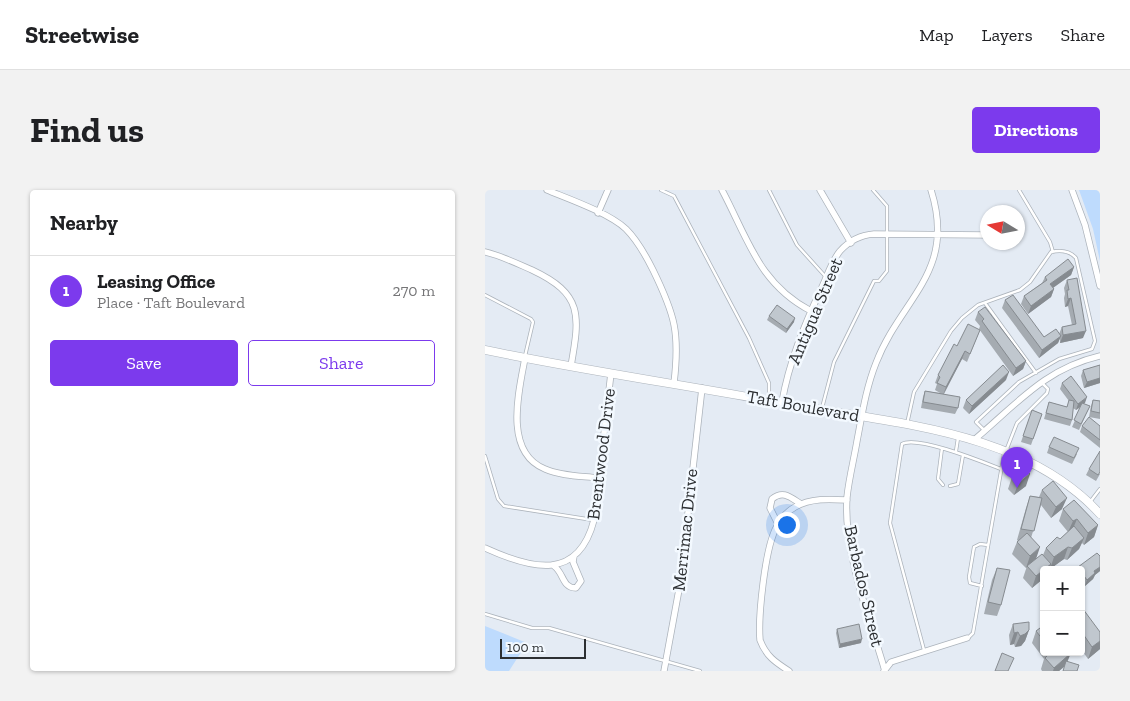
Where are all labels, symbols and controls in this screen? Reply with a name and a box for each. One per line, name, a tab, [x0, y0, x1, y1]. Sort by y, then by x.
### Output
text: Streetwise	[25, 20, 139, 49]
text: Map	[919, 24, 954, 46]
text: Layers	[982, 24, 1033, 46]
text: Share	[1061, 24, 1105, 46]
button: Directions	[972, 107, 1100, 153]
text: Find us	[30, 109, 144, 151]
north arrow	[980, 205, 1025, 250]
text: Nearby	[50, 210, 118, 235]
street label: Antigua Street	[783, 254, 847, 368]
text: Leasing Office	[97, 270, 215, 293]
text: 1	[63, 281, 69, 300]
text: 270 m	[393, 281, 435, 300]
text: Place · Taft Boulevard	[97, 293, 245, 312]
button: Save	[50, 340, 238, 386]
button: Share	[248, 340, 435, 386]
street label: Taft Boulevard	[745, 385, 861, 427]
street label: Brentwood Drive	[582, 387, 620, 521]
pin: 1	[1001, 447, 1033, 488]
street label: Merrimac Drive	[668, 468, 702, 592]
your location	[774, 512, 800, 538]
street label: Barbados Street	[839, 523, 889, 649]
map controls	[1040, 566, 1085, 656]
button: +	[1040, 566, 1085, 611]
button: −	[1040, 611, 1085, 656]
scale bar	[500, 636, 586, 659]
text: 100 m	[507, 639, 544, 656]

